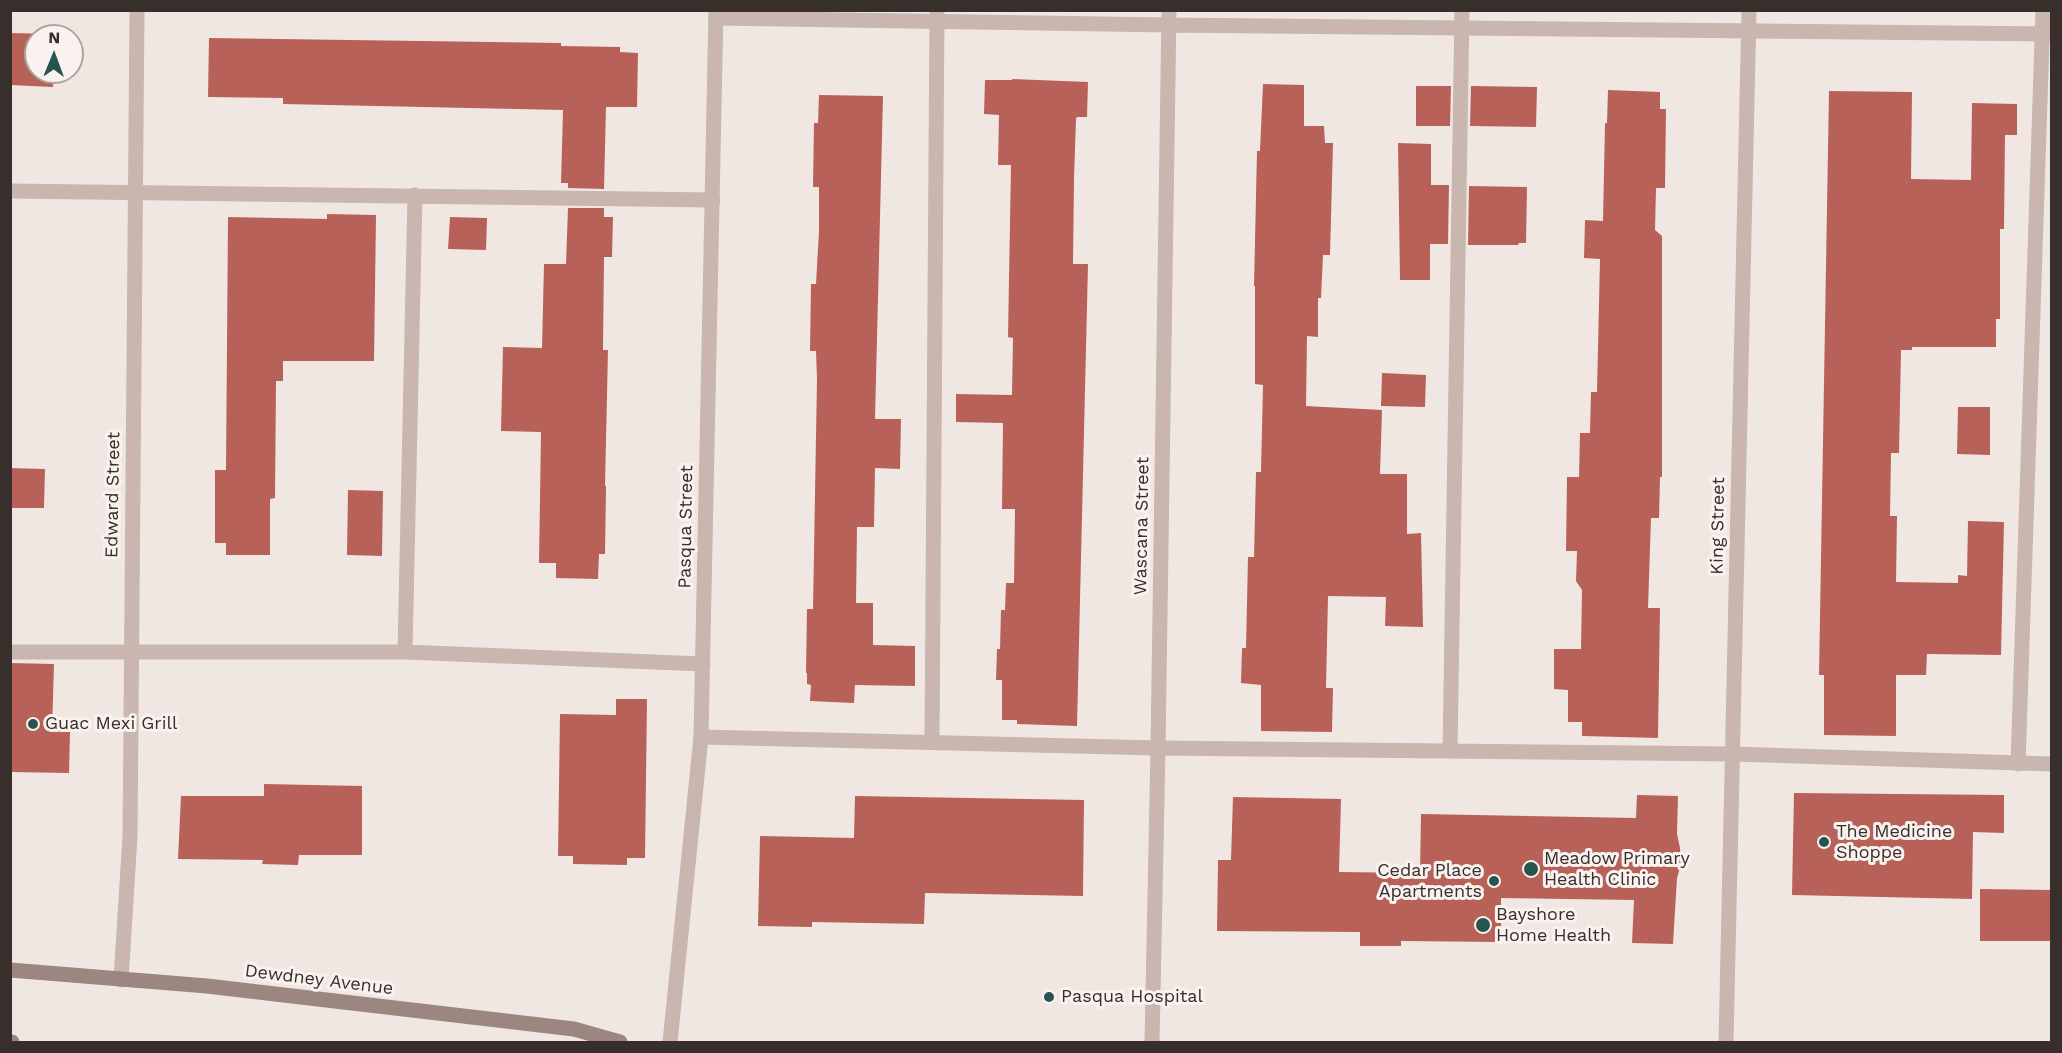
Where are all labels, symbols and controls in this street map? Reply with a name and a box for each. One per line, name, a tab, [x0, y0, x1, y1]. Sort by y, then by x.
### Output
north arrow	[24, 24, 84, 84]
text: N	[48, 28, 60, 47]
street label: Edward Street	[101, 432, 125, 558]
street label: Wascana Street	[1130, 457, 1154, 595]
street label: Pasqua Street	[674, 465, 698, 589]
street label: King Street	[1706, 477, 1730, 575]
place label: Guac Mexi Grill	[45, 713, 178, 735]
marker: Guac Mexi Grill	[26, 717, 40, 731]
place label: The Medicine Shoppe	[1836, 821, 1952, 864]
marker: The Medicine Shoppe	[1817, 835, 1831, 849]
place label: Meadow Primary Health Clinic	[1544, 848, 1690, 890]
place label: Cedar Place Apartments	[1377, 860, 1482, 902]
marker: Meadow Primary Health Clinic	[1522, 860, 1540, 878]
marker: Cedar Place Apartments	[1487, 874, 1501, 888]
place label: Bayshore Home Health	[1496, 904, 1611, 946]
marker: Bayshore Home Health	[1474, 916, 1492, 934]
street label: Dewdney Avenue	[244, 960, 394, 1000]
place label: Pasqua Hospital	[1061, 986, 1203, 1008]
marker: Pasqua Hospital	[1042, 990, 1056, 1004]

